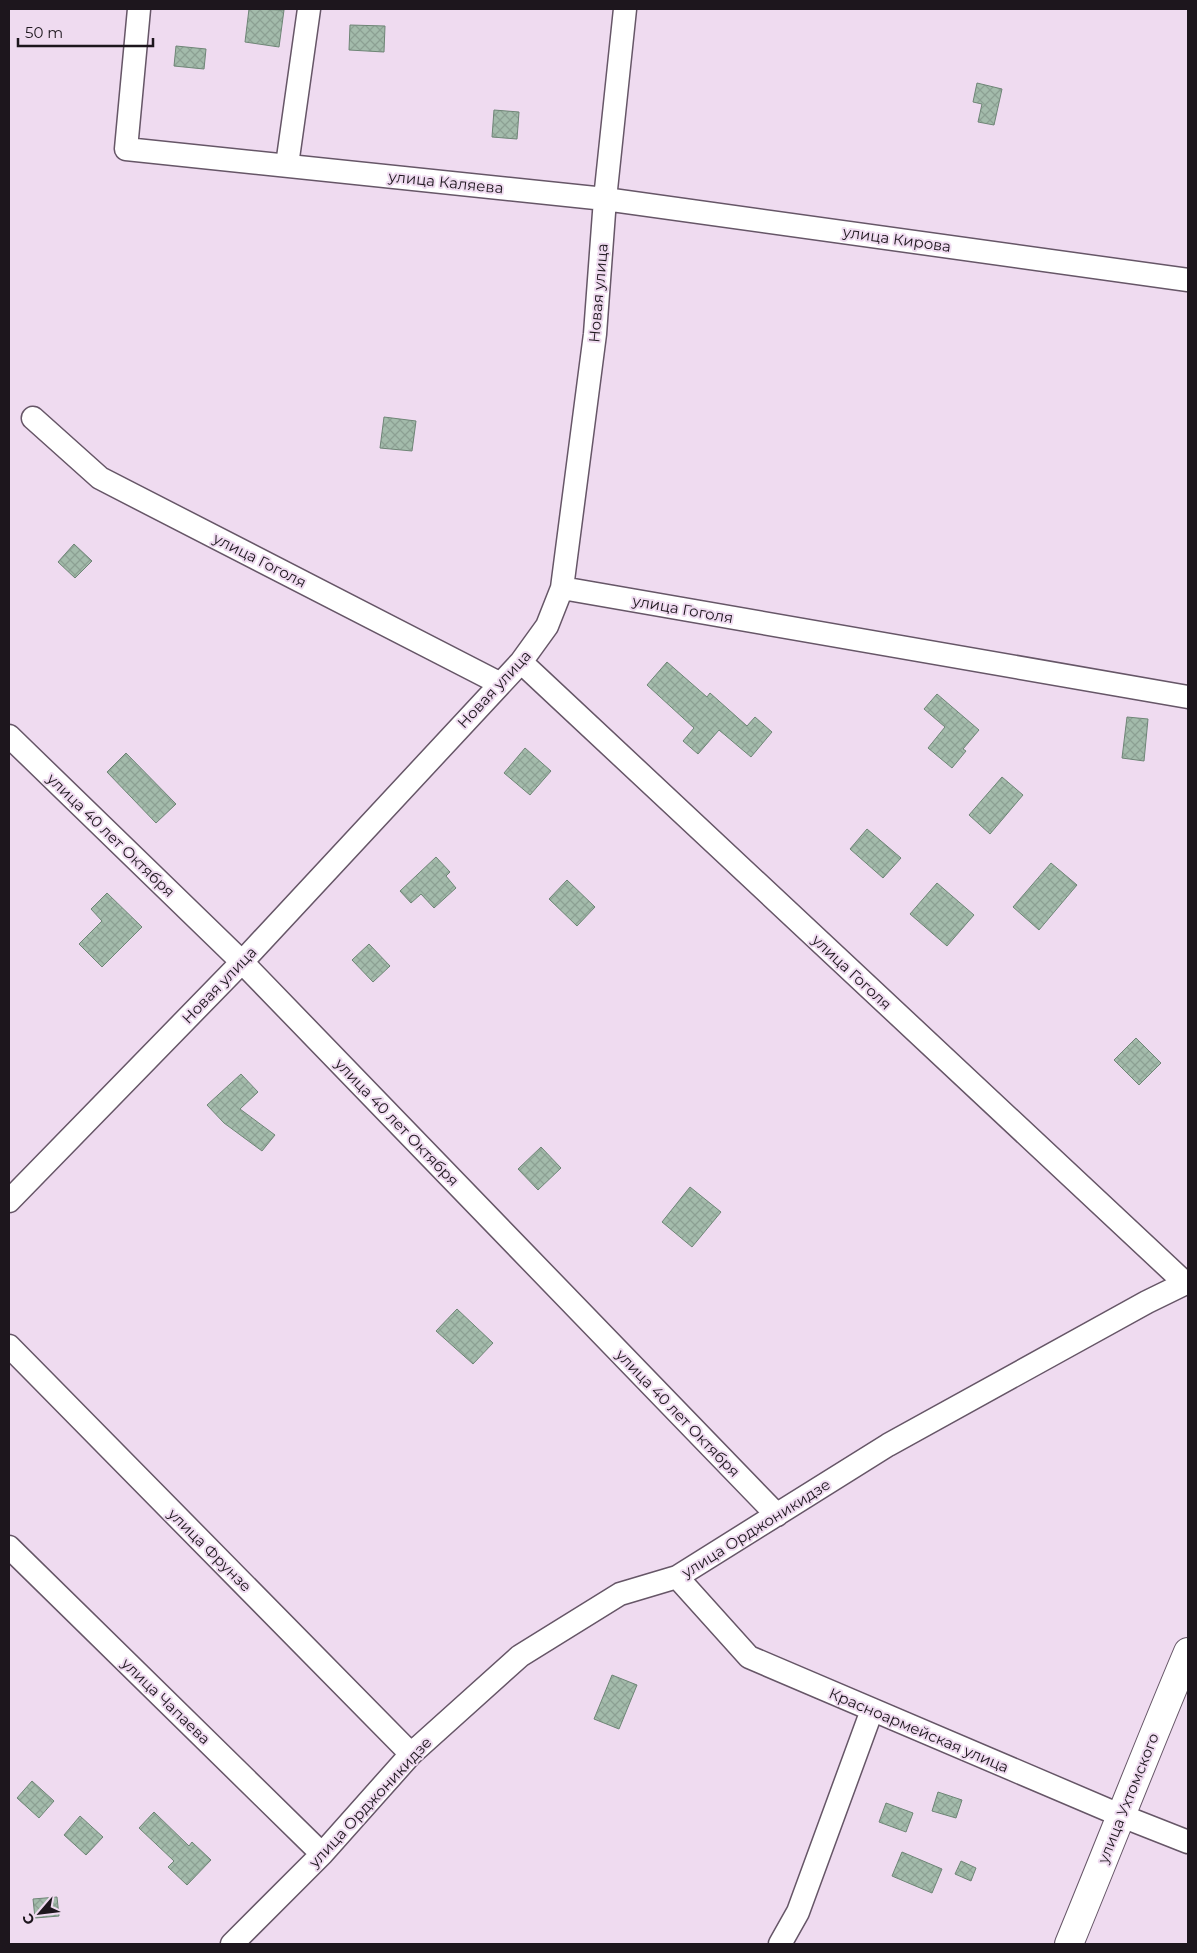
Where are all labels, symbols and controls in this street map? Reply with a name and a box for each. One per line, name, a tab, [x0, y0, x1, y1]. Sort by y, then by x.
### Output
scale bar	[18, 15, 152, 47]
text: 50 m	[25, 23, 63, 42]
street label: улица Каляева	[387, 166, 504, 197]
street label: улица Кирова	[841, 222, 952, 256]
street label: Новая улица	[584, 243, 612, 343]
street label: улица Гоголя	[209, 528, 310, 592]
street label: улица Гоголя	[630, 591, 735, 627]
street label: Новая улица	[453, 646, 535, 732]
street label: улица 40 лет Октября	[42, 768, 179, 901]
street label: улица Гоголя	[808, 930, 896, 1014]
street label: Новая улица	[178, 943, 260, 1027]
street label: улица 40 лет Октября	[330, 1053, 463, 1190]
street label: улица 40 лет Октября	[611, 1344, 744, 1481]
street label: улица Орджоникидзе	[677, 1474, 834, 1582]
street label: улица Фрунзе	[164, 1504, 256, 1596]
street label: улица Чапаева	[117, 1653, 214, 1748]
street label: Красноармейская улица	[826, 1683, 1012, 1777]
street label: улица Ухтомского	[1093, 1730, 1163, 1867]
street label: улица Орджоникидзе	[304, 1733, 436, 1872]
north arrow	[15, 1888, 65, 1938]
text: С	[18, 1910, 39, 1928]

